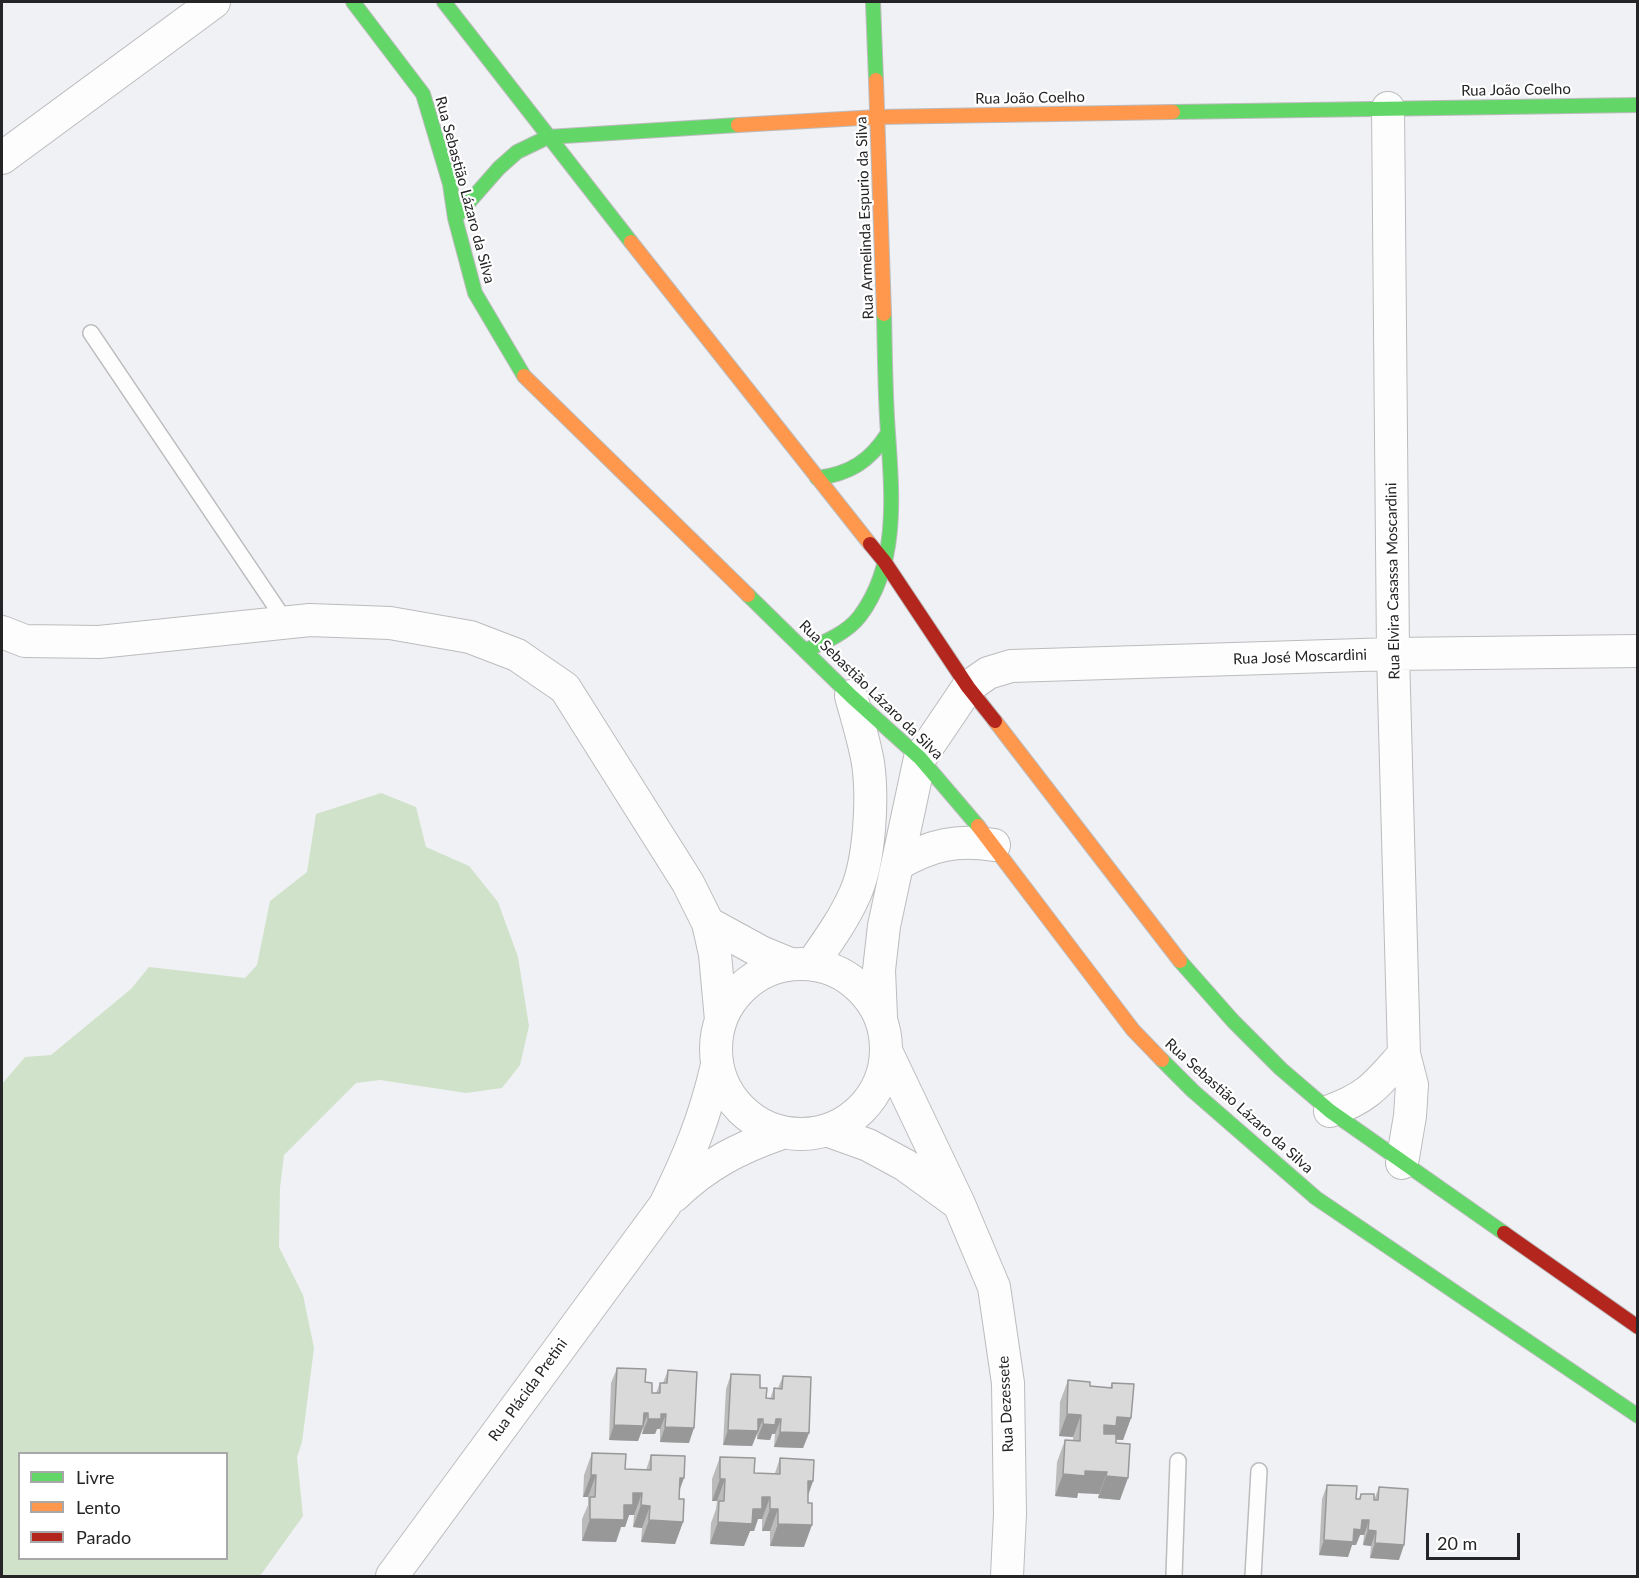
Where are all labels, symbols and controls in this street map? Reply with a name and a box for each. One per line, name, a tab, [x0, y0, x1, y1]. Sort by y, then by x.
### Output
street label: Rua João Coelho	[1461, 80, 1571, 100]
street label: Rua João Coelho	[975, 88, 1085, 108]
street label: Rua Sebastião Lázaro da Silva	[431, 94, 499, 286]
street label: Rua Armelinda Espurio da Silva	[852, 116, 878, 320]
street label: Rua Elvira Casassa Moscardini	[1382, 482, 1404, 680]
street label: Rua Sebastião Lázaro da Silva	[795, 617, 947, 763]
street label: Rua José Moscardini	[1233, 646, 1367, 668]
street label: Rua Sebastião Lázaro da Silva	[1161, 1035, 1317, 1177]
street label: Rua Plácida Pretini	[485, 1335, 571, 1445]
street label: Rua Dezessete	[994, 1355, 1018, 1453]
legend	[18, 1452, 228, 1560]
text: Livre	[76, 1466, 115, 1488]
text: Lento	[76, 1496, 121, 1518]
scale bar	[1429, 1521, 1524, 1559]
text: Parado	[76, 1526, 131, 1548]
text: 20 m	[1437, 1532, 1477, 1554]

